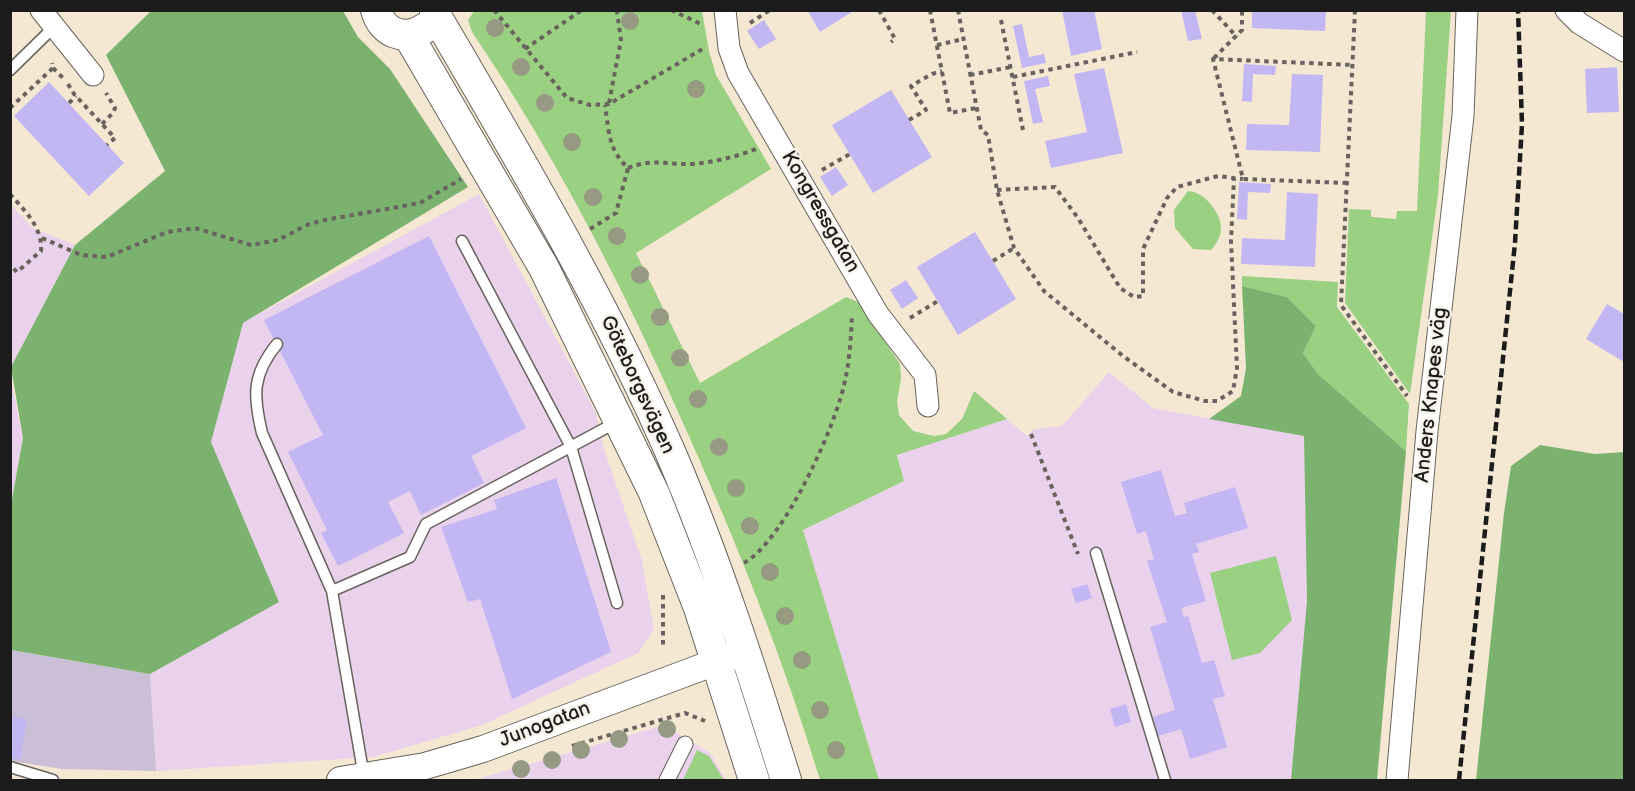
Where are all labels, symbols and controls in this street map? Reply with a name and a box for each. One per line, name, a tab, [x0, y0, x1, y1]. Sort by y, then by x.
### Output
street label: Kongressgatan	[776, 147, 864, 277]
street label: Anders Knapes väg	[1411, 306, 1453, 484]
street label: Göteborgsvägen	[594, 312, 680, 458]
street label: Junogatan	[496, 697, 594, 753]

